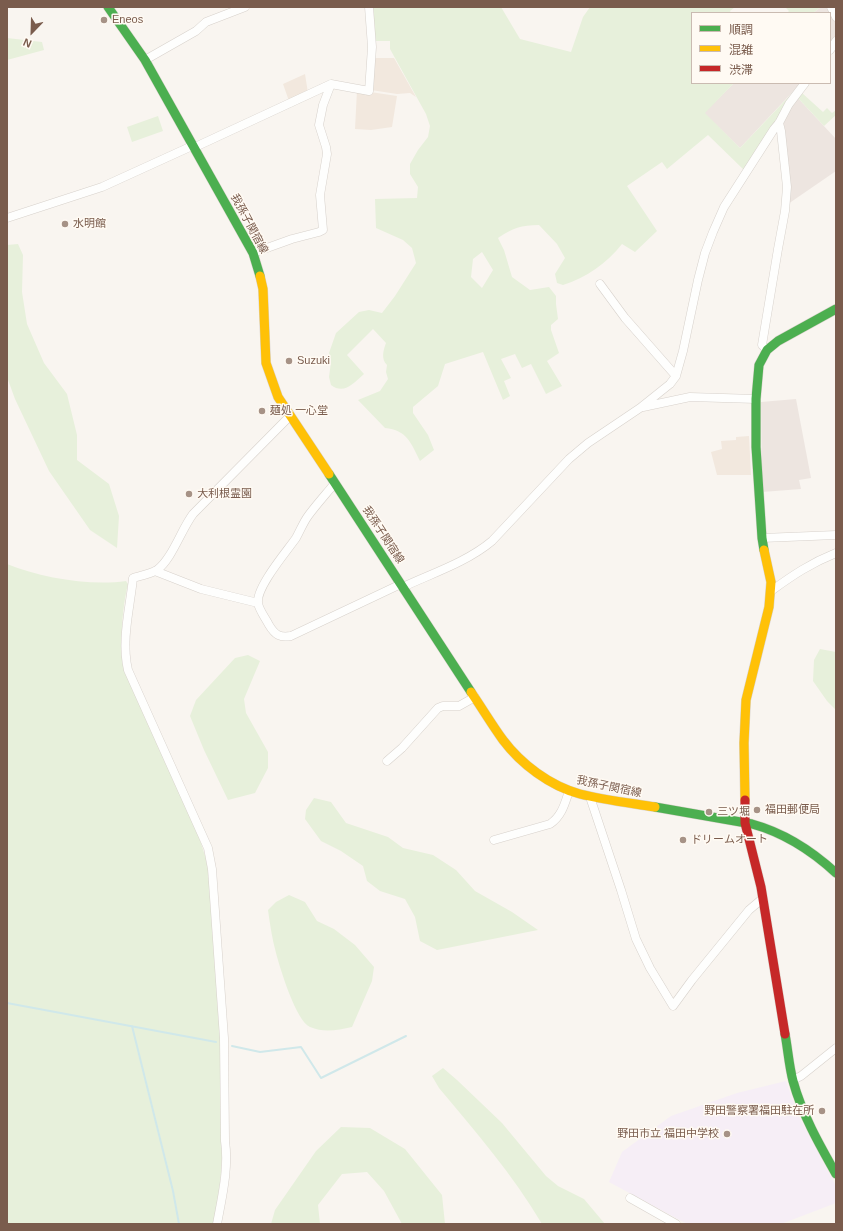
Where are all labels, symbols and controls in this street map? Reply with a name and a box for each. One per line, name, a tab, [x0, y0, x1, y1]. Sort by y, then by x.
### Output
north arrow	[12, 12, 52, 52]
legend	[691, 12, 831, 84]
place label: Eneos	[112, 13, 143, 27]
marker: Eneos	[99, 15, 109, 25]
text: 順調	[729, 23, 753, 37]
text: N	[21, 36, 33, 50]
text: 混雑	[729, 43, 753, 57]
text: 渋滞	[729, 63, 753, 77]
street label: 我孫子関宿線	[228, 192, 270, 256]
place label: 水明館	[73, 217, 106, 231]
marker: 水明館	[60, 219, 70, 229]
place label: Suzuki	[297, 354, 330, 368]
marker: Suzuki	[284, 356, 294, 366]
place label: 麺処 一心堂	[270, 404, 328, 418]
marker: 麺処 一心堂	[257, 406, 267, 416]
place label: 大利根霊園	[197, 487, 252, 501]
marker: 大利根霊園	[184, 489, 194, 499]
street label: 我孫子関宿線	[359, 504, 407, 566]
street label: 我孫子関宿線	[575, 774, 643, 800]
place label: 福田郵便局	[765, 803, 820, 817]
place label: 三ツ堀	[717, 805, 750, 819]
marker: 福田郵便局	[752, 805, 762, 815]
marker: 三ツ堀	[704, 807, 714, 817]
place label: ドリームオート	[691, 833, 768, 847]
marker: ドリームオート	[678, 835, 688, 845]
place label: 野田警察署福田駐在所	[704, 1104, 814, 1118]
marker: 野田警察署福田駐在所	[817, 1106, 827, 1116]
place label: 野田市立 福田中学校	[617, 1127, 719, 1141]
marker: 野田市立 福田中学校	[722, 1129, 732, 1139]

